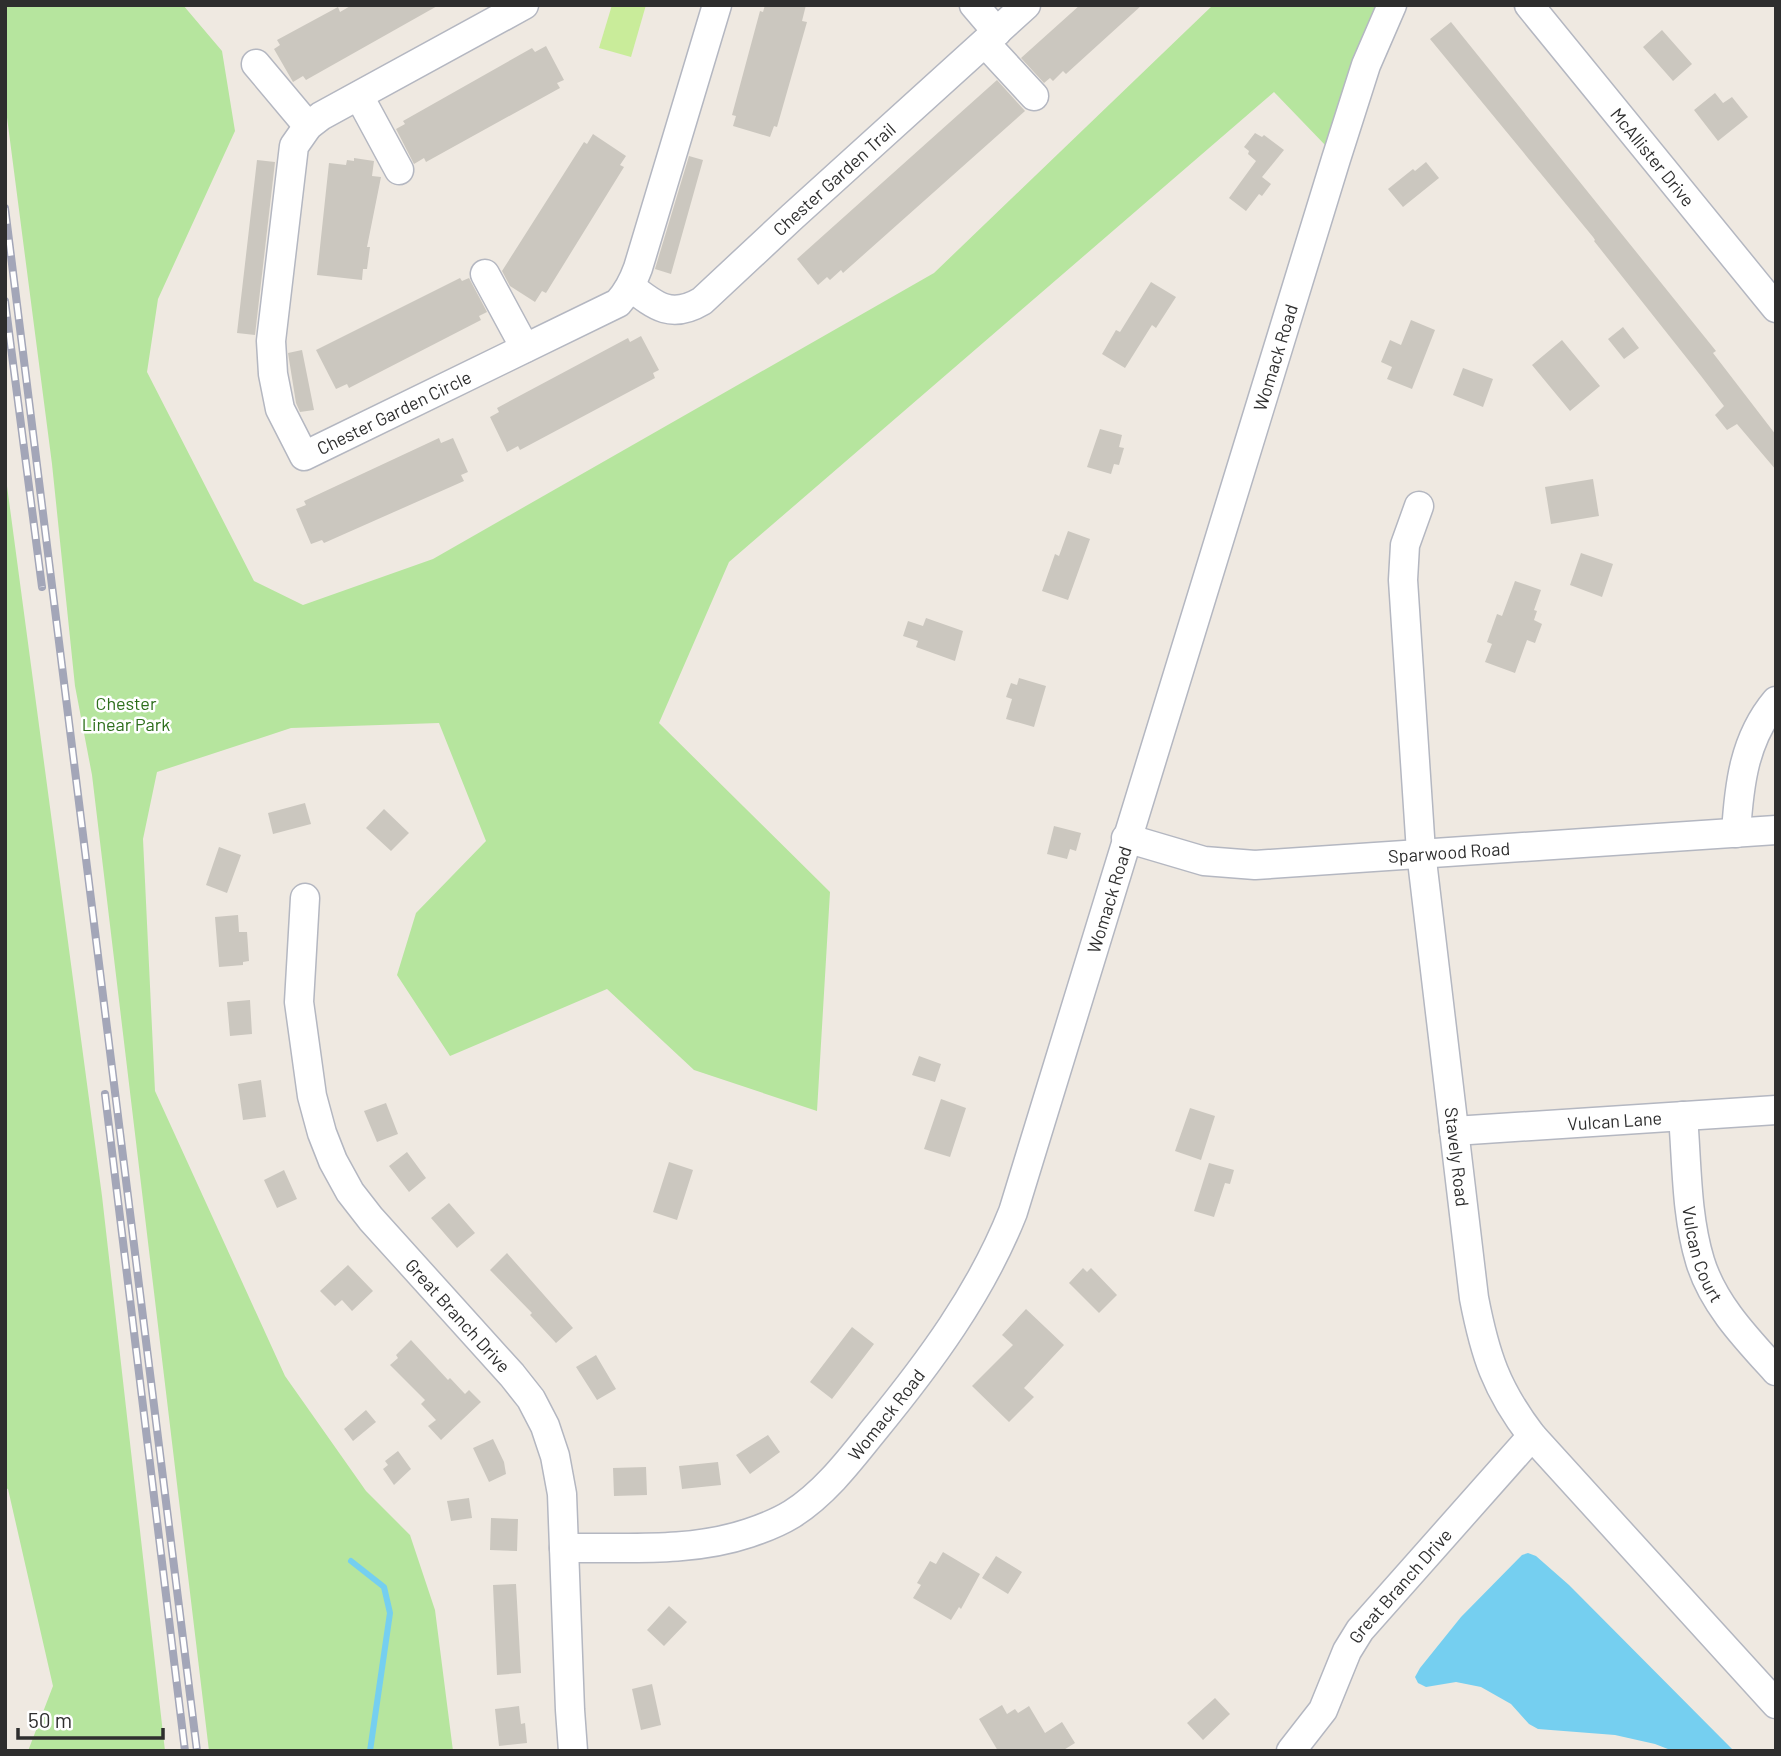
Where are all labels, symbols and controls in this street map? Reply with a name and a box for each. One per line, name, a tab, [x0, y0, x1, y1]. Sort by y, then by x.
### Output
street label: McAllister Drive	[1606, 103, 1700, 211]
street label: Chester Garden Trail	[768, 118, 900, 240]
street label: Womack Road	[1248, 301, 1302, 414]
street label: Chester Garden Circle	[313, 365, 475, 459]
park label: Chester Linear Park	[82, 692, 170, 735]
street label: Sparwood Road	[1387, 837, 1511, 867]
street label: Womack Road	[1082, 843, 1136, 956]
street label: Stavely Road	[1440, 1106, 1474, 1208]
street label: Vulcan Lane	[1567, 1106, 1663, 1135]
street label: Vulcan Court	[1678, 1204, 1728, 1306]
street label: Great Branch Drive	[401, 1254, 515, 1377]
street label: Womack Road	[843, 1365, 929, 1465]
street label: Great Branch Drive	[1344, 1524, 1456, 1647]
scale bar	[18, 1696, 163, 1740]
text: 50 m	[28, 1707, 72, 1732]

